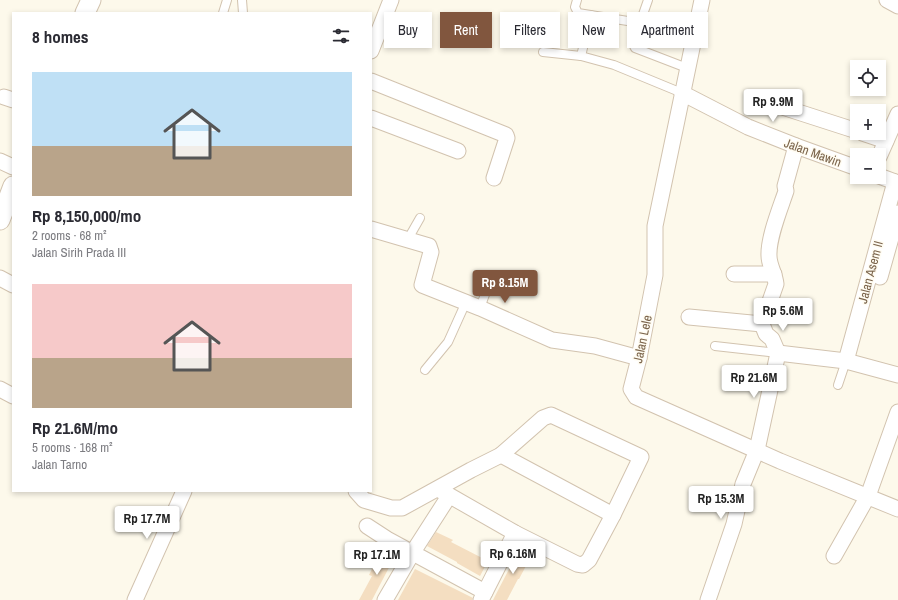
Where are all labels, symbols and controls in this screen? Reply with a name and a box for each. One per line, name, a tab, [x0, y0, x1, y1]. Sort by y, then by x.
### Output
chip: Buy	[384, 12, 432, 48]
chip: Rent	[440, 12, 492, 48]
chip: Filters	[500, 12, 560, 48]
chip: New	[568, 12, 619, 48]
chip: Apartment	[627, 12, 708, 48]
text: 8 homes	[32, 25, 89, 48]
icon: filters	[330, 25, 352, 47]
map controls	[850, 60, 886, 184]
button: locate	[850, 60, 886, 96]
pin: Rp 9.9M	[736, 89, 810, 123]
text: Rp 9.9M	[753, 93, 793, 110]
icon: home	[156, 98, 228, 170]
button: +	[850, 104, 886, 140]
street label: Jalan Mawin	[782, 134, 844, 171]
button: −	[850, 148, 886, 184]
text: Rp 8,150,000/mo	[32, 204, 141, 227]
text: 2 rooms · 68 m²	[32, 227, 107, 244]
street label: Jalan Asem II	[854, 239, 887, 305]
text: Jalan Sirih Prada III	[32, 244, 126, 261]
pin: Rp 8.15M	[464, 270, 546, 304]
text: Rp 8.15M	[482, 274, 528, 291]
pin: Rp 5.6M	[746, 298, 820, 332]
text: Rp 5.6M	[763, 302, 803, 319]
icon: home	[156, 310, 228, 382]
street label: Jalan Lele	[629, 314, 656, 365]
pin: Rp 21.6M	[713, 365, 795, 399]
text: Rp 21.6M	[731, 369, 777, 386]
text: Rp 21.6M/mo	[32, 416, 118, 439]
text: 5 rooms · 168 m²	[32, 439, 113, 456]
text: Jalan Tarno	[32, 456, 87, 473]
pin: Rp 15.3M	[680, 486, 762, 520]
text: Rp 15.3M	[698, 490, 744, 507]
pin: Rp 17.7M	[106, 506, 188, 540]
text: Rp 17.7M	[124, 510, 170, 527]
pin: Rp 6.16M	[472, 541, 554, 575]
pin: Rp 17.1M	[336, 542, 418, 576]
text: Rp 6.16M	[490, 545, 536, 562]
text: Rp 17.1M	[354, 546, 400, 563]

